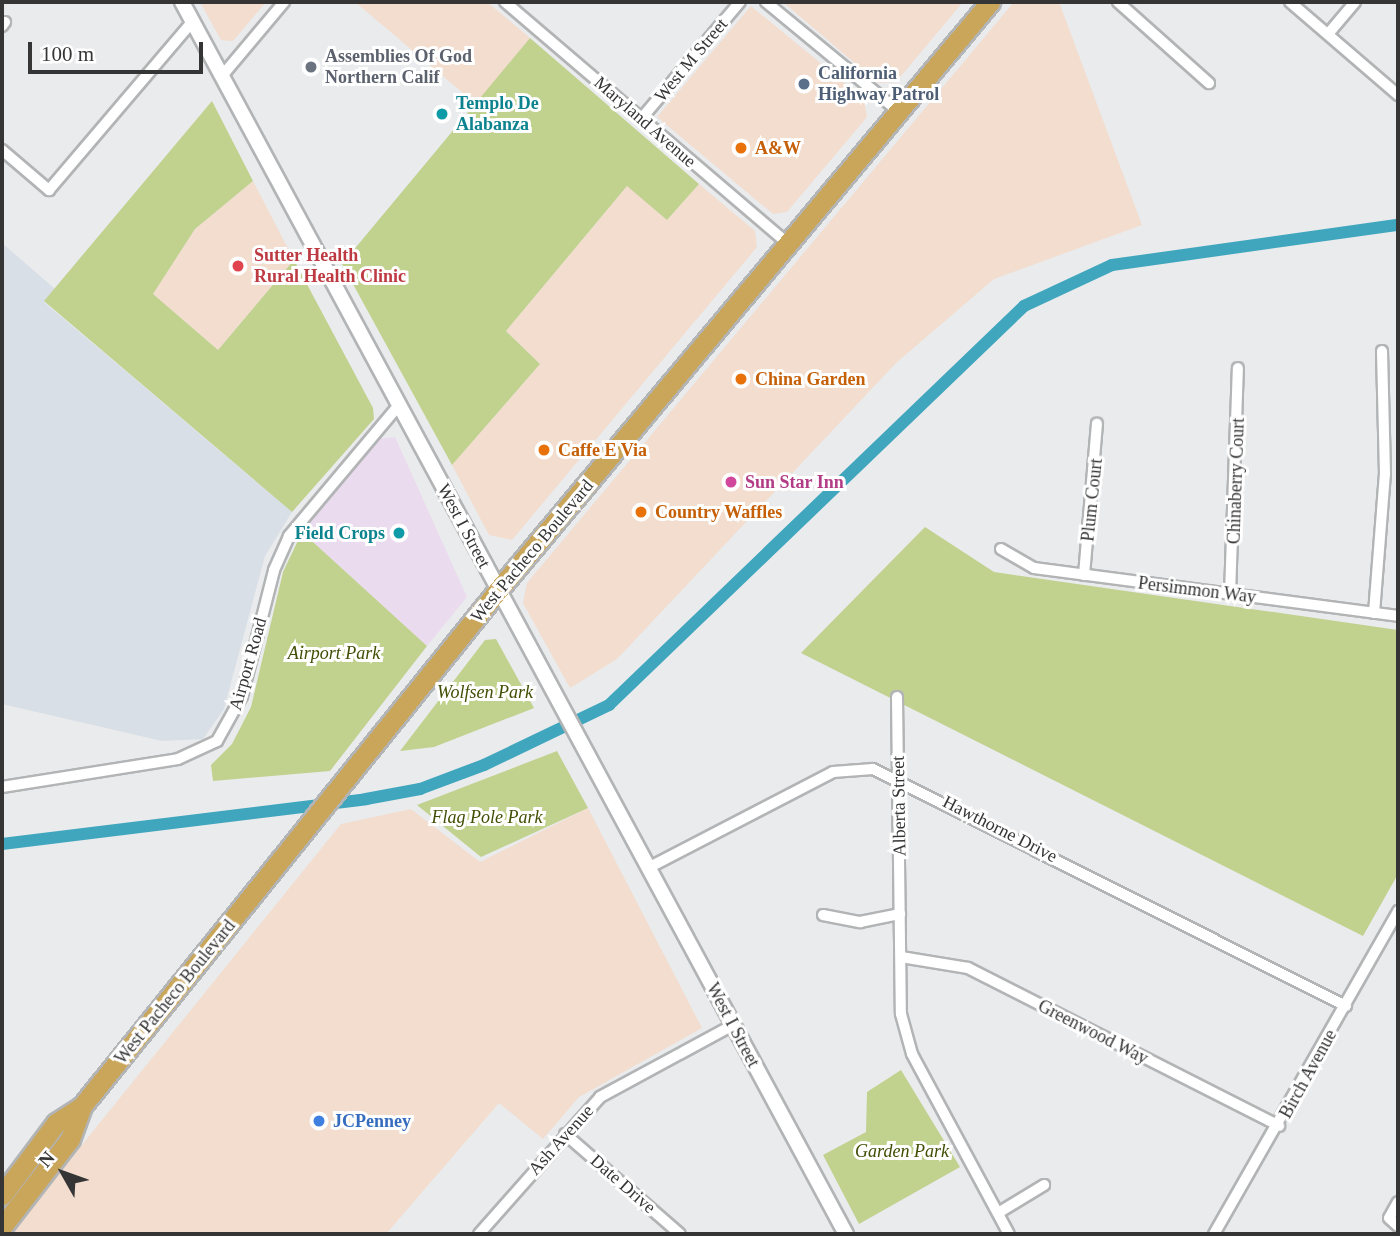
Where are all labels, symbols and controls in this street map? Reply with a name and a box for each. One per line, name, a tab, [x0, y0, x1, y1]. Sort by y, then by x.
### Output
street label: West M Street	[650, 14, 732, 106]
scale bar	[32, 28, 206, 72]
text: 100 m	[41, 42, 94, 66]
place label: Assemblies Of God Northern Calif	[325, 46, 472, 88]
marker: Assemblies Of God Northern Calif	[303, 59, 319, 75]
place label: California Highway Patrol	[818, 63, 939, 106]
street label: Maryland Avenue	[589, 71, 701, 173]
marker: California Highway Patrol	[796, 76, 812, 92]
place label: Templo De Alabanza	[456, 93, 539, 136]
marker: Templo De Alabanza	[434, 106, 450, 122]
place label: A&W	[755, 137, 801, 159]
marker: A&W	[733, 140, 749, 156]
place label: Sutter Health Rural Health Clinic	[254, 245, 406, 288]
marker: Sutter Health Rural Health Clinic	[228, 256, 248, 276]
place label: China Garden	[755, 368, 866, 390]
marker: China Garden	[733, 371, 749, 387]
street label: Chinaberry Court	[1223, 417, 1249, 545]
place label: Caffe E Via	[558, 439, 647, 461]
marker: Caffe E Via	[536, 442, 552, 458]
street label: Plum Court	[1077, 457, 1107, 543]
place label: Sun Star Inn	[745, 471, 844, 493]
marker: Sun Star Inn	[723, 474, 739, 490]
street label: West Pacheco Boulevard	[466, 475, 598, 627]
street label: West I Street	[433, 480, 495, 572]
place label: Country Waffles	[655, 501, 782, 523]
marker: Country Waffles	[633, 504, 649, 520]
place label: Field Crops	[295, 522, 385, 544]
marker: Field Crops	[391, 525, 407, 541]
street label: Persimmon Way	[1137, 572, 1257, 608]
street label: Airport Road	[224, 615, 272, 713]
park label: Airport Park	[288, 642, 380, 664]
park label: Wolfsen Park	[437, 681, 533, 703]
street label: Alberta Street	[887, 756, 911, 856]
street label: Hawthorne Drive	[939, 791, 1061, 867]
park label: Flag Pole Park	[432, 806, 542, 828]
street label: West Pacheco Boulevard	[110, 915, 240, 1069]
street label: West I Street	[702, 979, 764, 1071]
street label: Greenwood Way	[1034, 995, 1152, 1069]
street label: Birch Avenue	[1275, 1025, 1341, 1123]
street label: Ash Avenue	[523, 1100, 599, 1180]
place label: JCPenney	[333, 1110, 411, 1132]
marker: JCPenney	[311, 1113, 327, 1129]
north arrow	[28, 1138, 98, 1208]
park label: Garden Park	[855, 1140, 949, 1162]
text: N	[34, 1147, 59, 1171]
street label: Date Drive	[586, 1150, 660, 1218]

